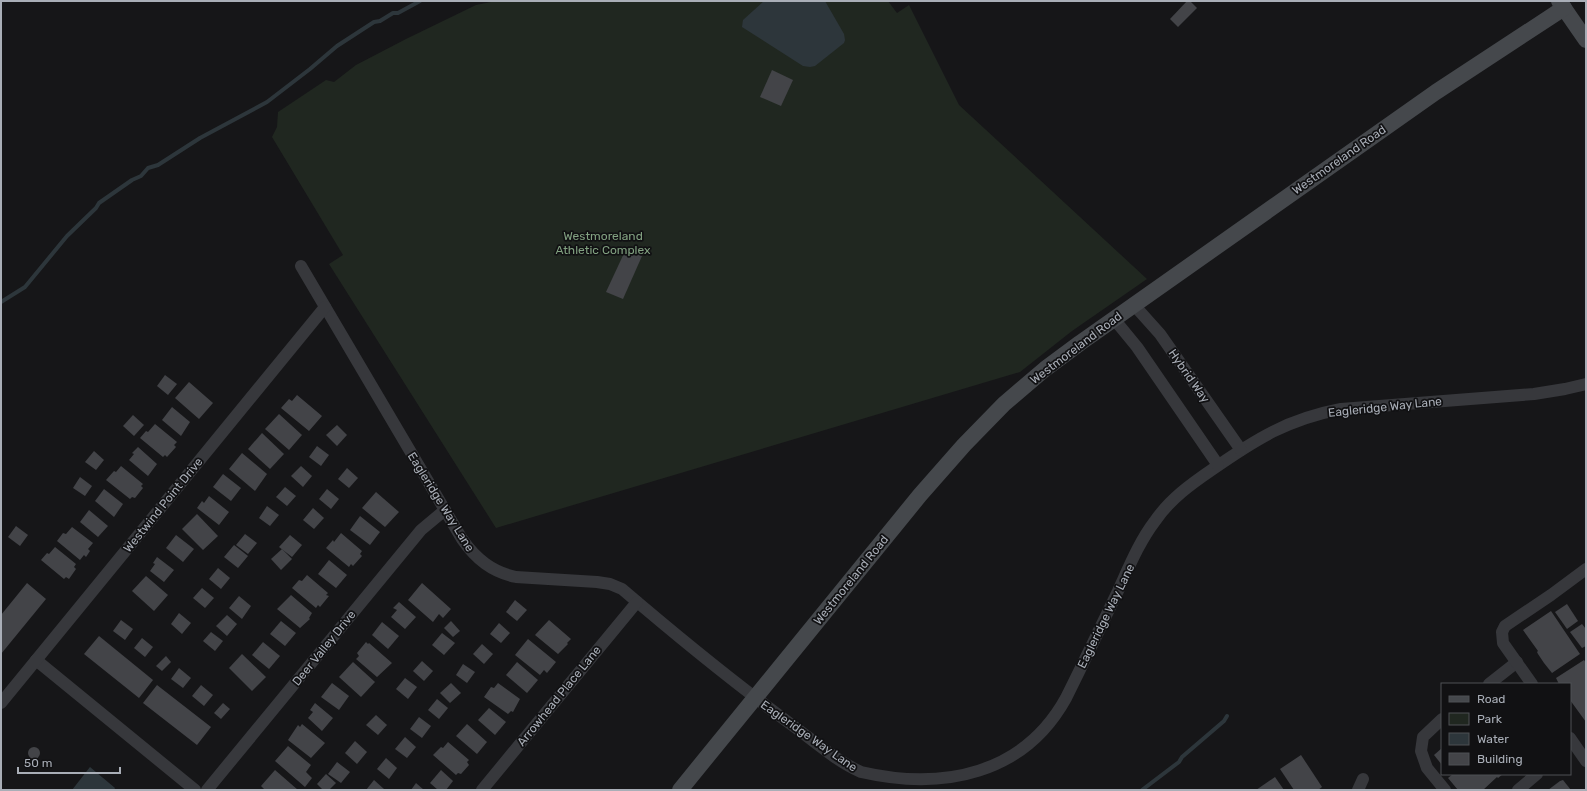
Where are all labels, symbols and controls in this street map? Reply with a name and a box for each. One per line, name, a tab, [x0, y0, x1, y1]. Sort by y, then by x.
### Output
street label: Westmoreland Road	[1290, 122, 1388, 198]
park label: Westmoreland Athletic Complex	[555, 229, 651, 257]
street label: Westmoreland Road	[1027, 309, 1125, 387]
street label: Hybrid Way	[1165, 347, 1213, 406]
street label: Eagleridge Way Lane	[1327, 394, 1443, 420]
street label: Eagleridge Way Lane	[405, 450, 477, 554]
street label: Westwind Point Drive	[120, 455, 206, 555]
street label: Westmoreland Road	[811, 532, 891, 628]
street label: Eagleridge Way Lane	[1075, 561, 1137, 670]
street label: Deer Valley Drive	[289, 607, 359, 688]
street label: Arrowhead Place Lane	[514, 643, 604, 749]
legend	[1441, 683, 1571, 775]
text: Road	[1477, 692, 1505, 706]
street label: Eagleridge Way Lane	[758, 697, 860, 775]
text: Park	[1477, 712, 1503, 726]
text: Water	[1477, 732, 1509, 746]
scale bar	[18, 749, 120, 775]
text: Building	[1477, 752, 1523, 766]
text: 50 m	[24, 756, 52, 770]

